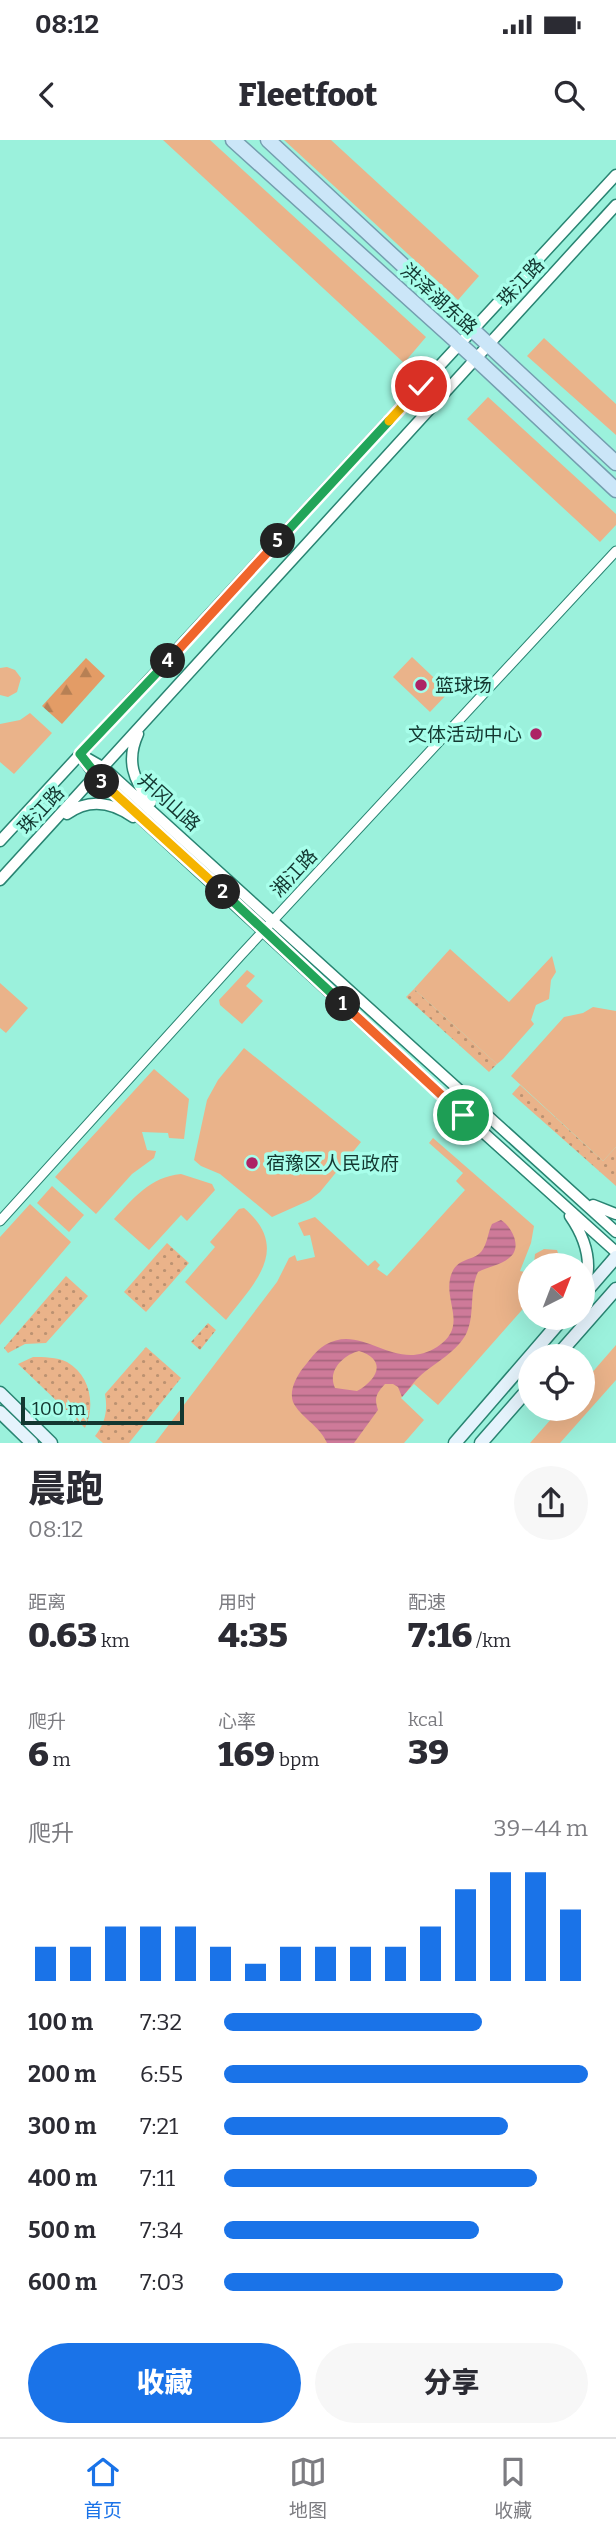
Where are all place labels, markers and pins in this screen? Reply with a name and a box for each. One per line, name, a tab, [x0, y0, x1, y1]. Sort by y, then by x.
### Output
pin	[391, 356, 451, 416]
pin: 5	[260, 524, 296, 558]
pin: 4	[150, 644, 186, 678]
place label: 篮球场	[435, 674, 492, 697]
marker: 篮球场	[413, 677, 429, 693]
place label: 文体活动中心	[408, 723, 522, 746]
marker: 文体活动中心	[528, 726, 544, 742]
pin: 3	[84, 764, 119, 800]
pin: 2	[206, 874, 241, 910]
pin: 1	[326, 986, 360, 1022]
pin	[433, 1085, 493, 1145]
place label: 宿豫区人民政府	[266, 1152, 399, 1175]
marker: 宿豫区人民政府	[244, 1155, 260, 1171]

